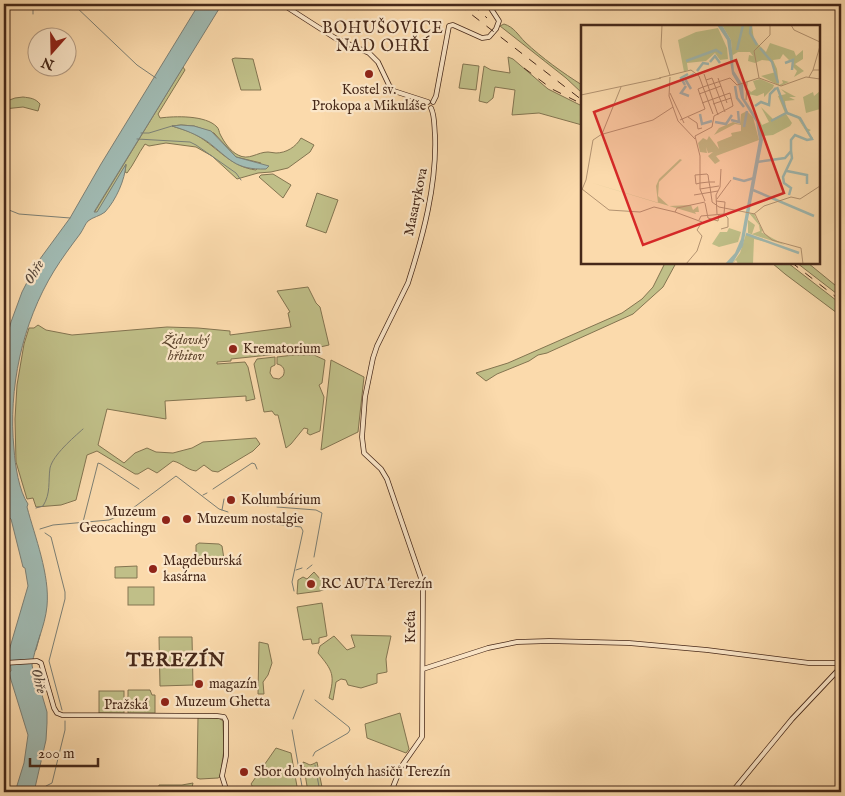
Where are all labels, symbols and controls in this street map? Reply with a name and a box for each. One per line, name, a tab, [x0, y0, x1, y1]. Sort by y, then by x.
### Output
district label: BOHUŠOVICE NAD OHŘÍ	[322, 17, 444, 57]
inset map	[581, 25, 820, 264]
north arrow	[28, 28, 78, 78]
text: N	[39, 53, 58, 74]
marker: Kostel sv. Prokopa a Mikuláše	[363, 68, 375, 80]
place label: Kostel sv. Prokopa a Mikuláše	[312, 81, 427, 115]
street label: Masarykova	[400, 165, 432, 238]
water label: Ohře	[19, 256, 49, 288]
park label: Židovský hřbitov	[162, 331, 210, 365]
place label: Krematorium	[243, 340, 321, 358]
marker: Krematorium	[227, 343, 239, 355]
place label: Kolumbárium	[241, 491, 321, 509]
marker: Kolumbárium	[225, 494, 237, 506]
place label: Muzeum Geocachingu	[79, 503, 156, 537]
place label: Muzeum nostalgie	[197, 510, 304, 528]
marker: Muzeum nostalgie	[181, 513, 193, 525]
marker: Muzeum Geocachingu	[160, 514, 172, 526]
place label: Magdeburská kasárna	[163, 552, 243, 586]
marker: Magdeburská kasárna	[147, 563, 159, 575]
place label: RC AUTA Terezín	[321, 575, 433, 593]
marker: RC AUTA Terezín	[305, 578, 317, 590]
street label: Kréta	[402, 610, 420, 643]
district label: TEREZÍN	[125, 648, 226, 673]
water label: Ohře	[27, 666, 51, 696]
place label: magazín	[209, 675, 258, 693]
marker: magazín	[193, 678, 205, 690]
place label: Muzeum Ghetta	[175, 693, 271, 711]
street label: Pražská	[104, 696, 149, 714]
marker: Muzeum Ghetta	[159, 696, 171, 708]
scale bar	[30, 736, 98, 768]
text: 200 m	[38, 744, 75, 763]
place label: Sbor dobrovolných hasičů Terezín	[254, 763, 451, 781]
marker: Sbor dobrovolných hasičů Terezín	[238, 766, 250, 778]

